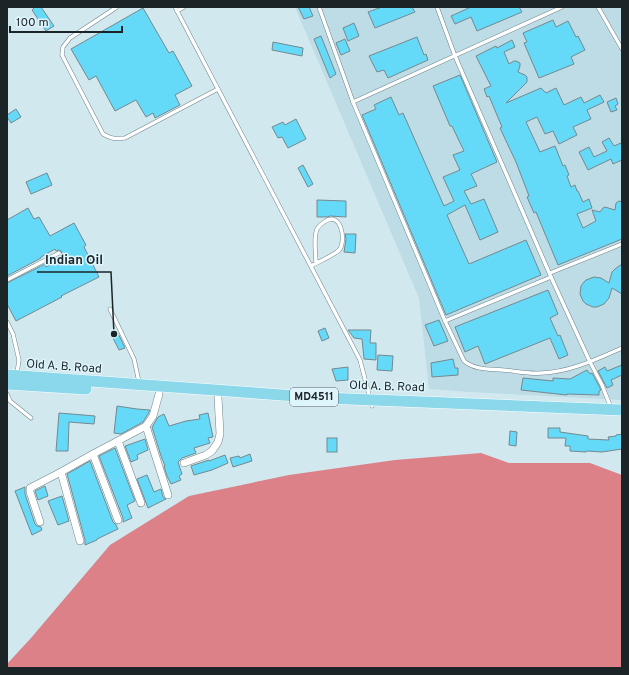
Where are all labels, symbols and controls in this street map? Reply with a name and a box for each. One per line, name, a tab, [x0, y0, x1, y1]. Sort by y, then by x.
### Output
scale bar	[10, 8, 122, 34]
text: 100 m	[16, 15, 49, 31]
callout: Indian Oil	[37, 247, 111, 272]
text: Indian Oil	[45, 253, 103, 269]
street label: Old A. B. Road	[26, 356, 102, 378]
street label: Old A. B. Road	[349, 378, 425, 396]
road number: MD4511	[290, 388, 338, 406]

